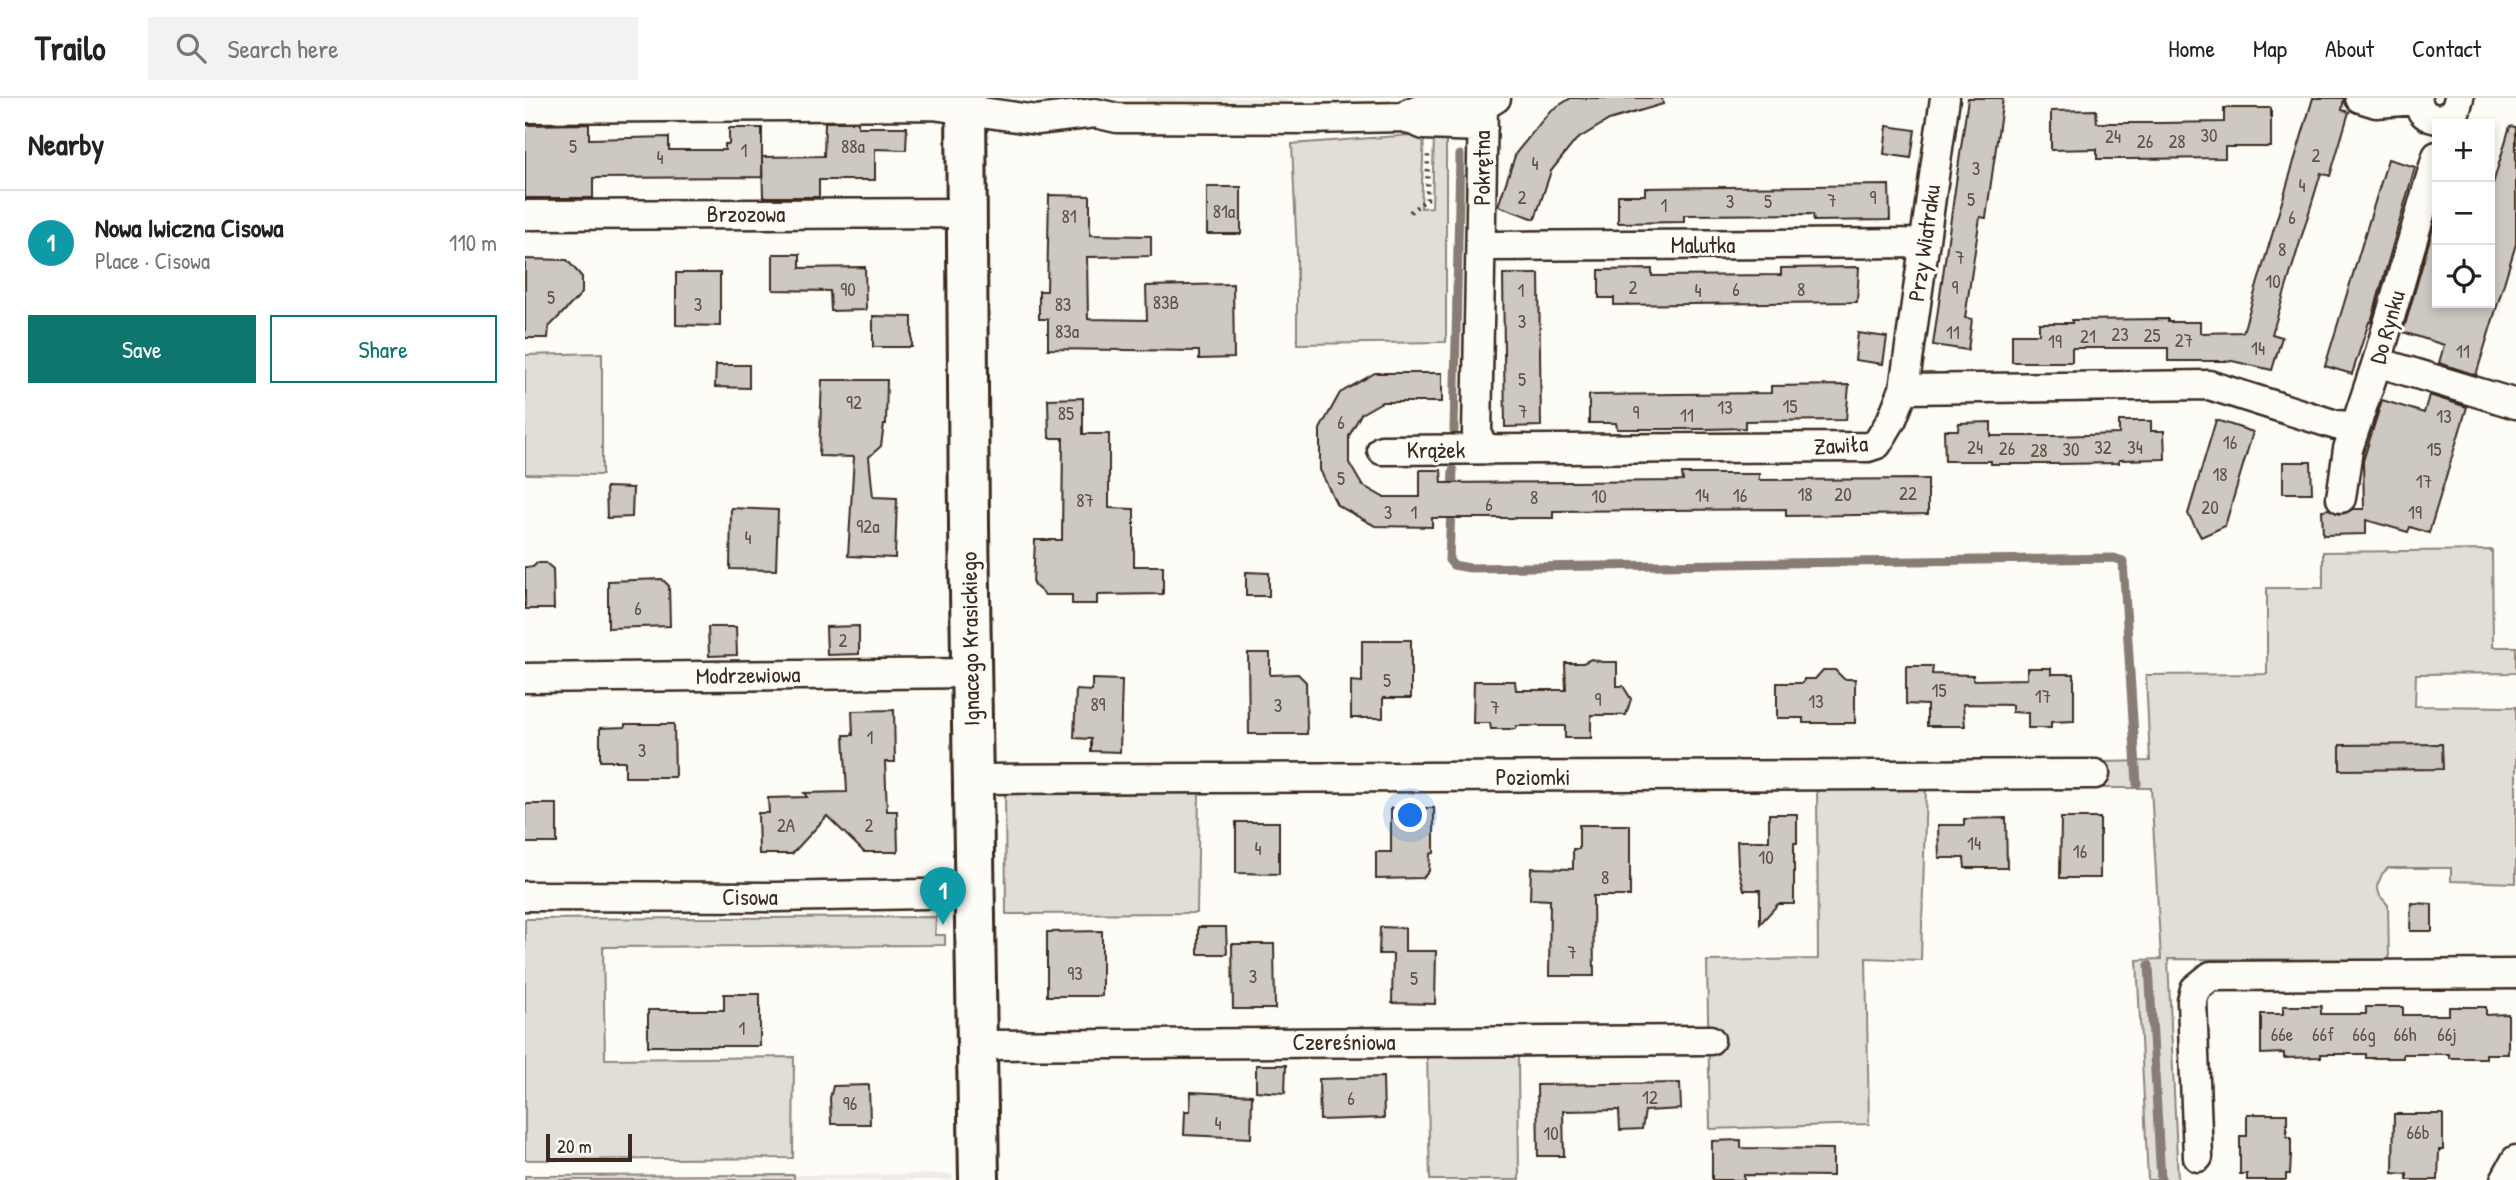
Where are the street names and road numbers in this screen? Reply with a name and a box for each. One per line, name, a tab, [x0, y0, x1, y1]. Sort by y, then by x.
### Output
street label: Pokrętna	[1466, 130, 1497, 206]
street label: Przy Wiatraku	[1900, 183, 1947, 303]
street label: Brzozowa	[707, 198, 785, 229]
street label: Malutka	[1671, 229, 1735, 260]
street label: Do Rynku	[2361, 287, 2412, 367]
street label: Zawiła	[1813, 427, 1869, 462]
street label: Krążek	[1407, 434, 1466, 465]
street label: Ignacego Krasickiego	[952, 552, 987, 726]
street label: Modrzewiowa	[695, 658, 801, 691]
street label: Poziomki	[1496, 761, 1570, 792]
street label: Cisowa	[722, 881, 778, 912]
street label: Czereśniowa	[1293, 1026, 1395, 1057]

